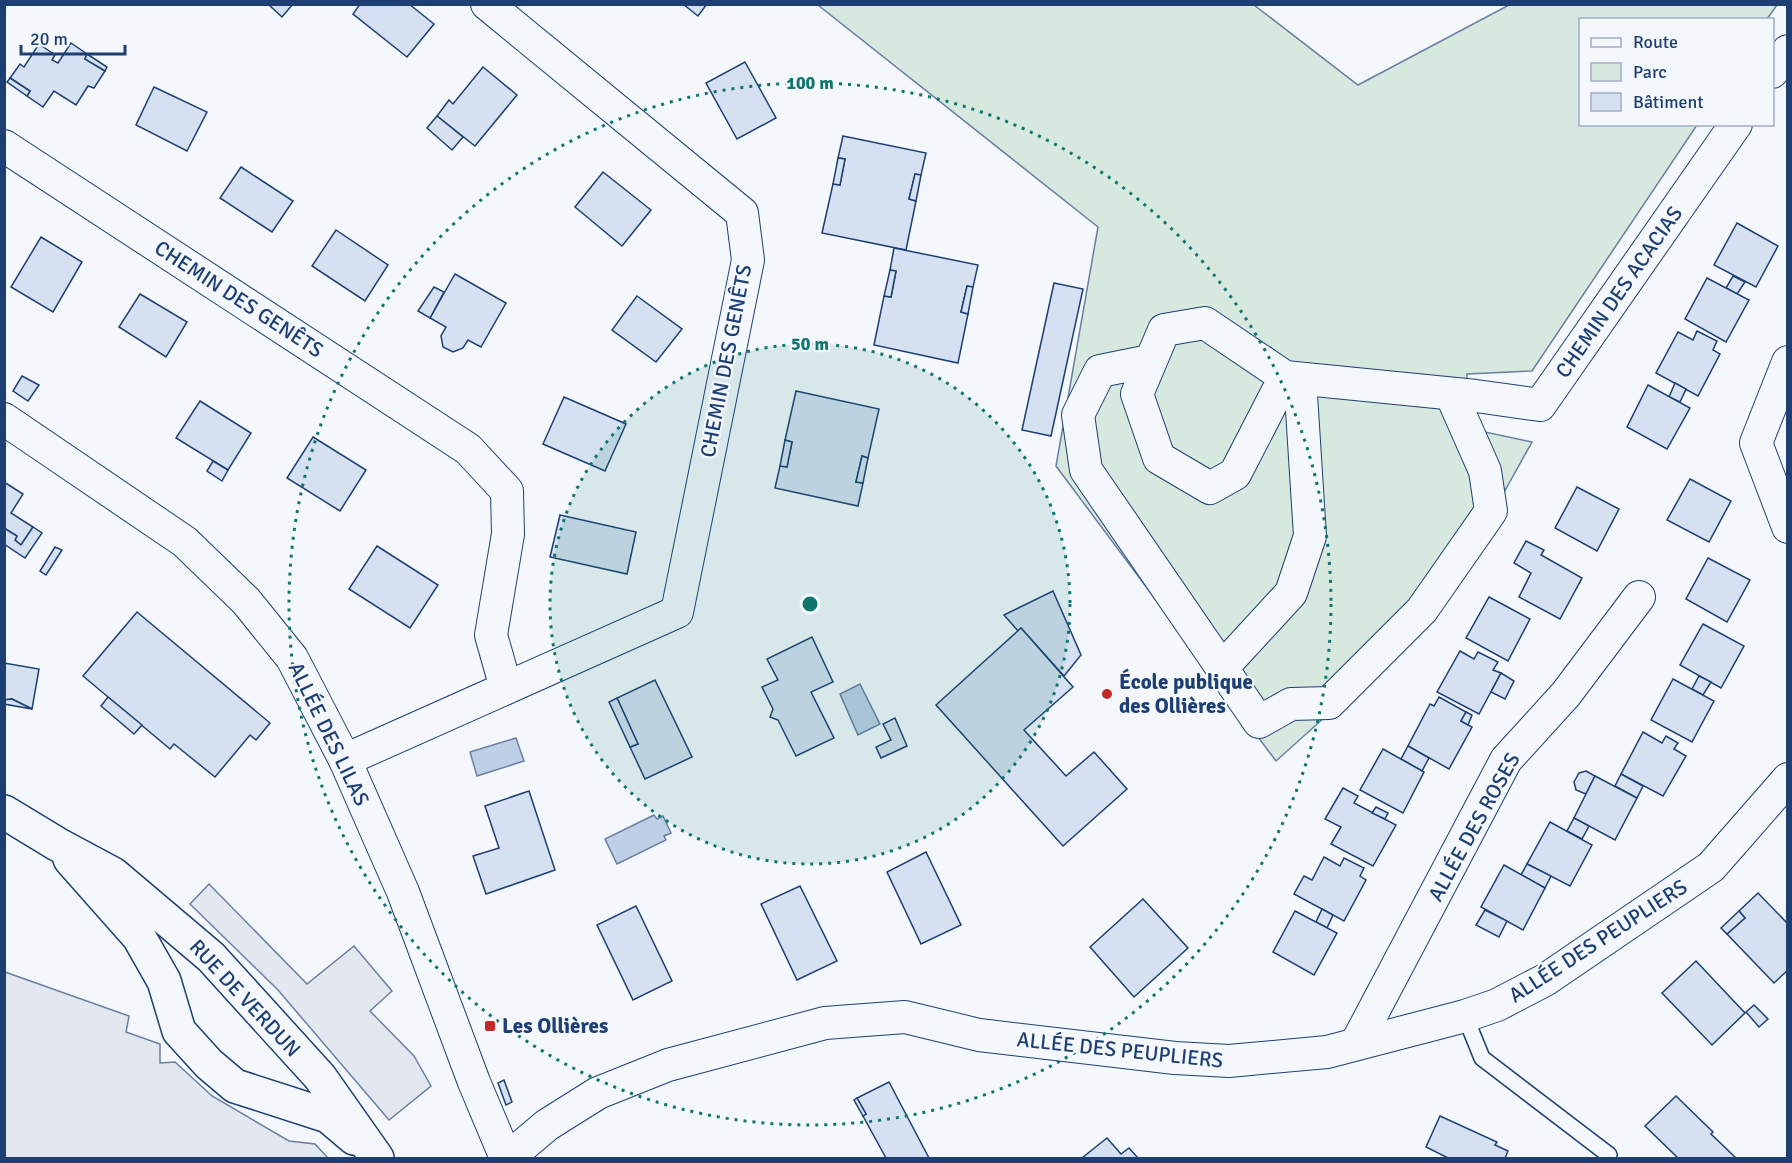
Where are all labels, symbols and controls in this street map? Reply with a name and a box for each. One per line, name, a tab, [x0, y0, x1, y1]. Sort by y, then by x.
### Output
scale bar	[21, 18, 124, 56]
legend	[1579, 18, 1774, 126]
text: 20 m	[30, 28, 68, 50]
text: Route	[1633, 31, 1678, 53]
text: Parc	[1633, 61, 1667, 83]
text: 100 m	[786, 72, 834, 94]
text: Bâtiment	[1633, 91, 1704, 113]
street label: CHEMIN DES ACACIAS	[1550, 201, 1688, 383]
street label: CHEMIN DES GENÊTS	[150, 235, 328, 363]
street label: CHEMIN DES GENÊTS	[695, 262, 757, 460]
text: 50 m	[791, 333, 829, 355]
centre of rings	[800, 594, 820, 614]
street label: ALLÉE DES LILAS	[283, 658, 375, 810]
place label: École publique des Ollières	[1119, 668, 1253, 719]
marker: École publique des Ollières	[1100, 687, 1114, 701]
street label: ALLÉE DES ROSES	[1422, 748, 1526, 906]
street label: ALLÉE DES PEUPLIERS	[1504, 874, 1692, 1008]
street label: RUE DE VERDUN	[184, 934, 306, 1062]
place label: Les Ollières	[502, 1013, 608, 1039]
marker: Les Ollières	[483, 1019, 497, 1033]
street label: ALLÉE DES PEUPLIERS	[1016, 1026, 1224, 1074]

